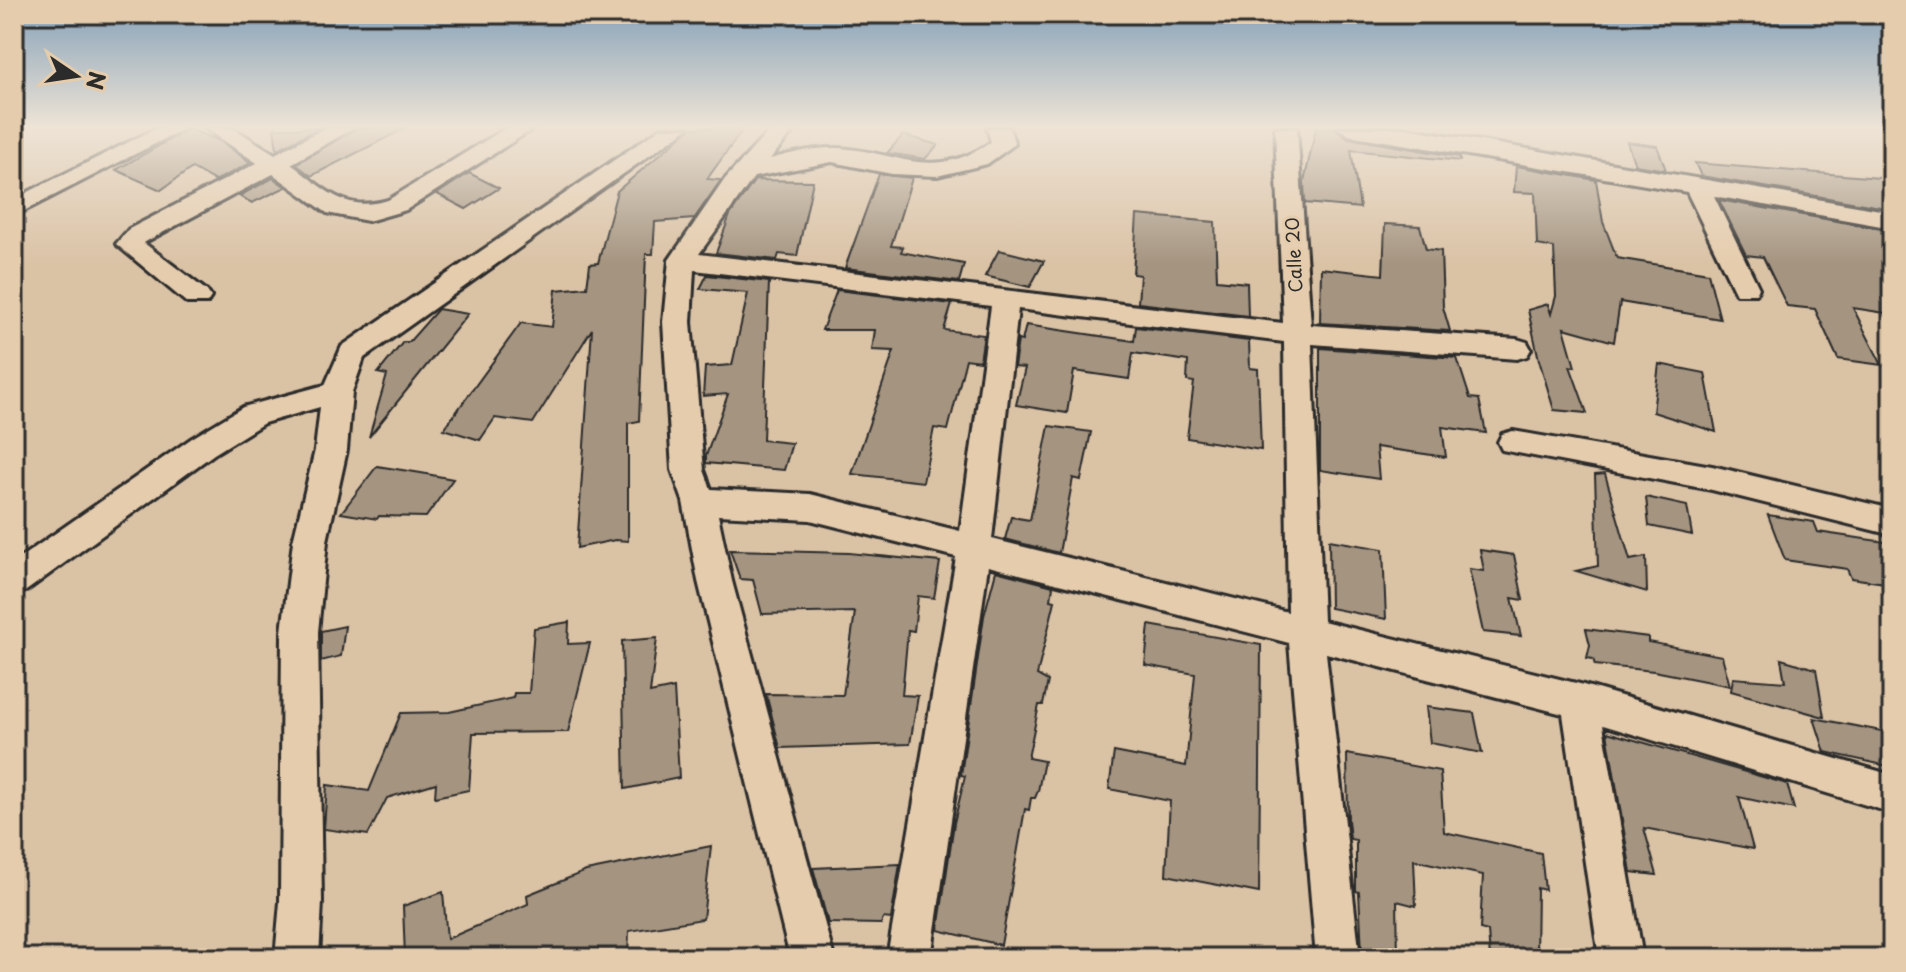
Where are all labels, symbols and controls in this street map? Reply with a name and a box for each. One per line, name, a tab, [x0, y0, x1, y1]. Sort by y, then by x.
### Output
north arrow	[36, 36, 116, 116]
text: N	[79, 69, 115, 93]
street label: Calle 20	[1278, 217, 1308, 293]

